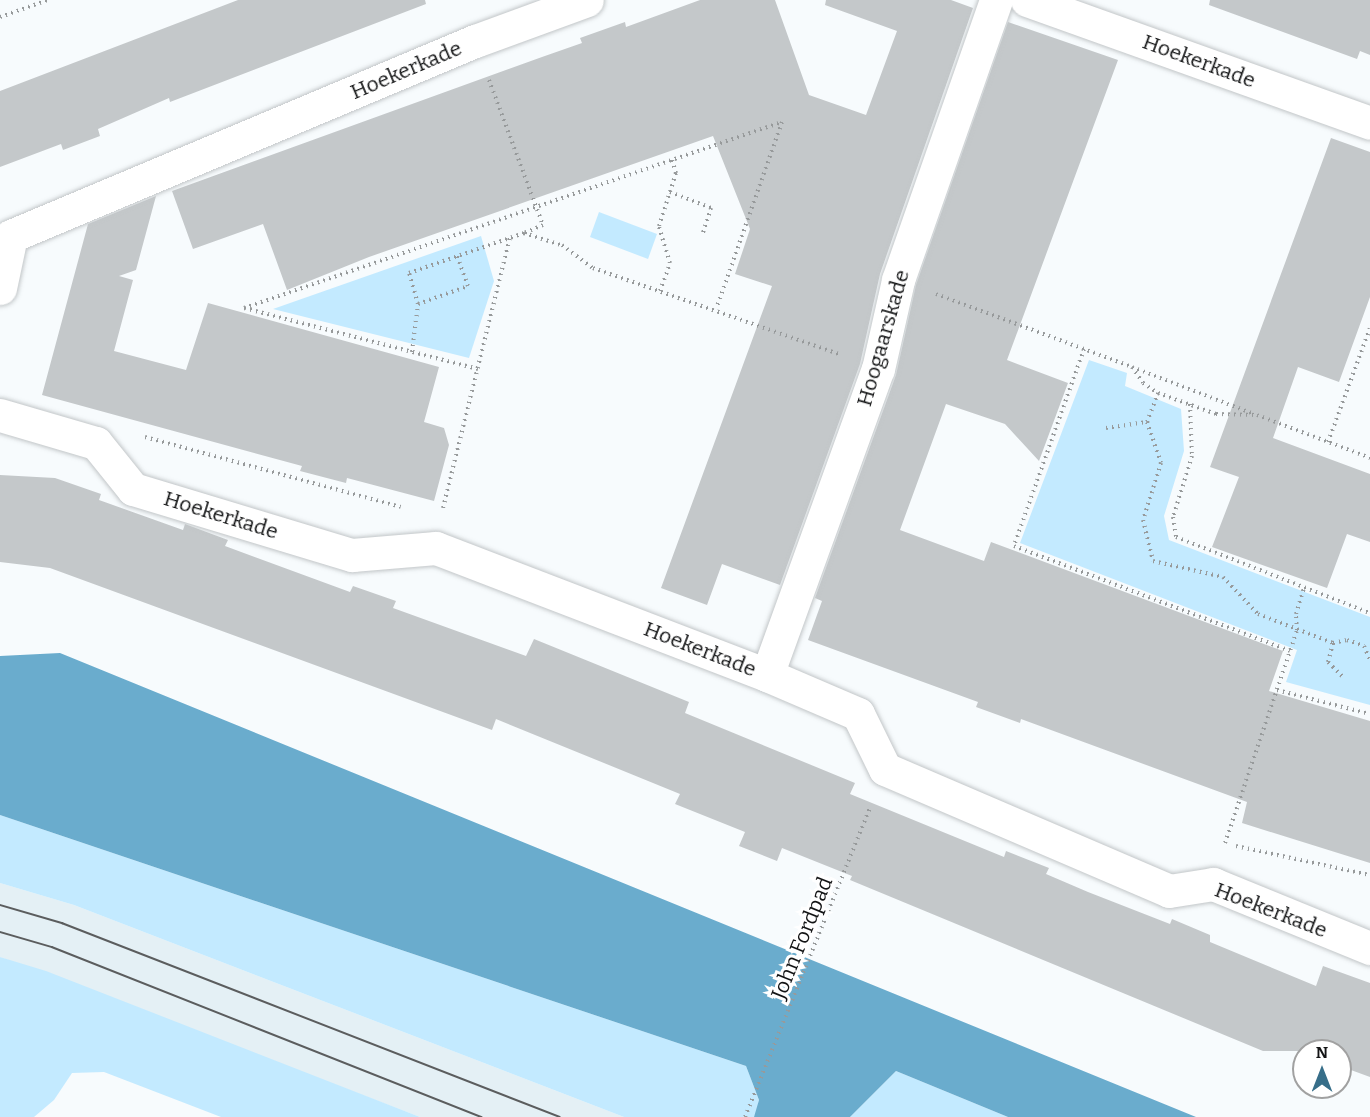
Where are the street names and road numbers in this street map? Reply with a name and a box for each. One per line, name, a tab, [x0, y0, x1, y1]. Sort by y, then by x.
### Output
street label: Hoekerkade	[1139, 29, 1259, 93]
street label: Hoekerkade	[347, 35, 465, 105]
street label: Hoogaarskade	[851, 267, 915, 409]
street label: Hoekerkade	[161, 486, 281, 544]
street label: Hoekerkade	[640, 616, 760, 682]
street label: John Fordpad	[766, 873, 838, 1003]
street label: Hoekerkade	[1211, 877, 1331, 943]

